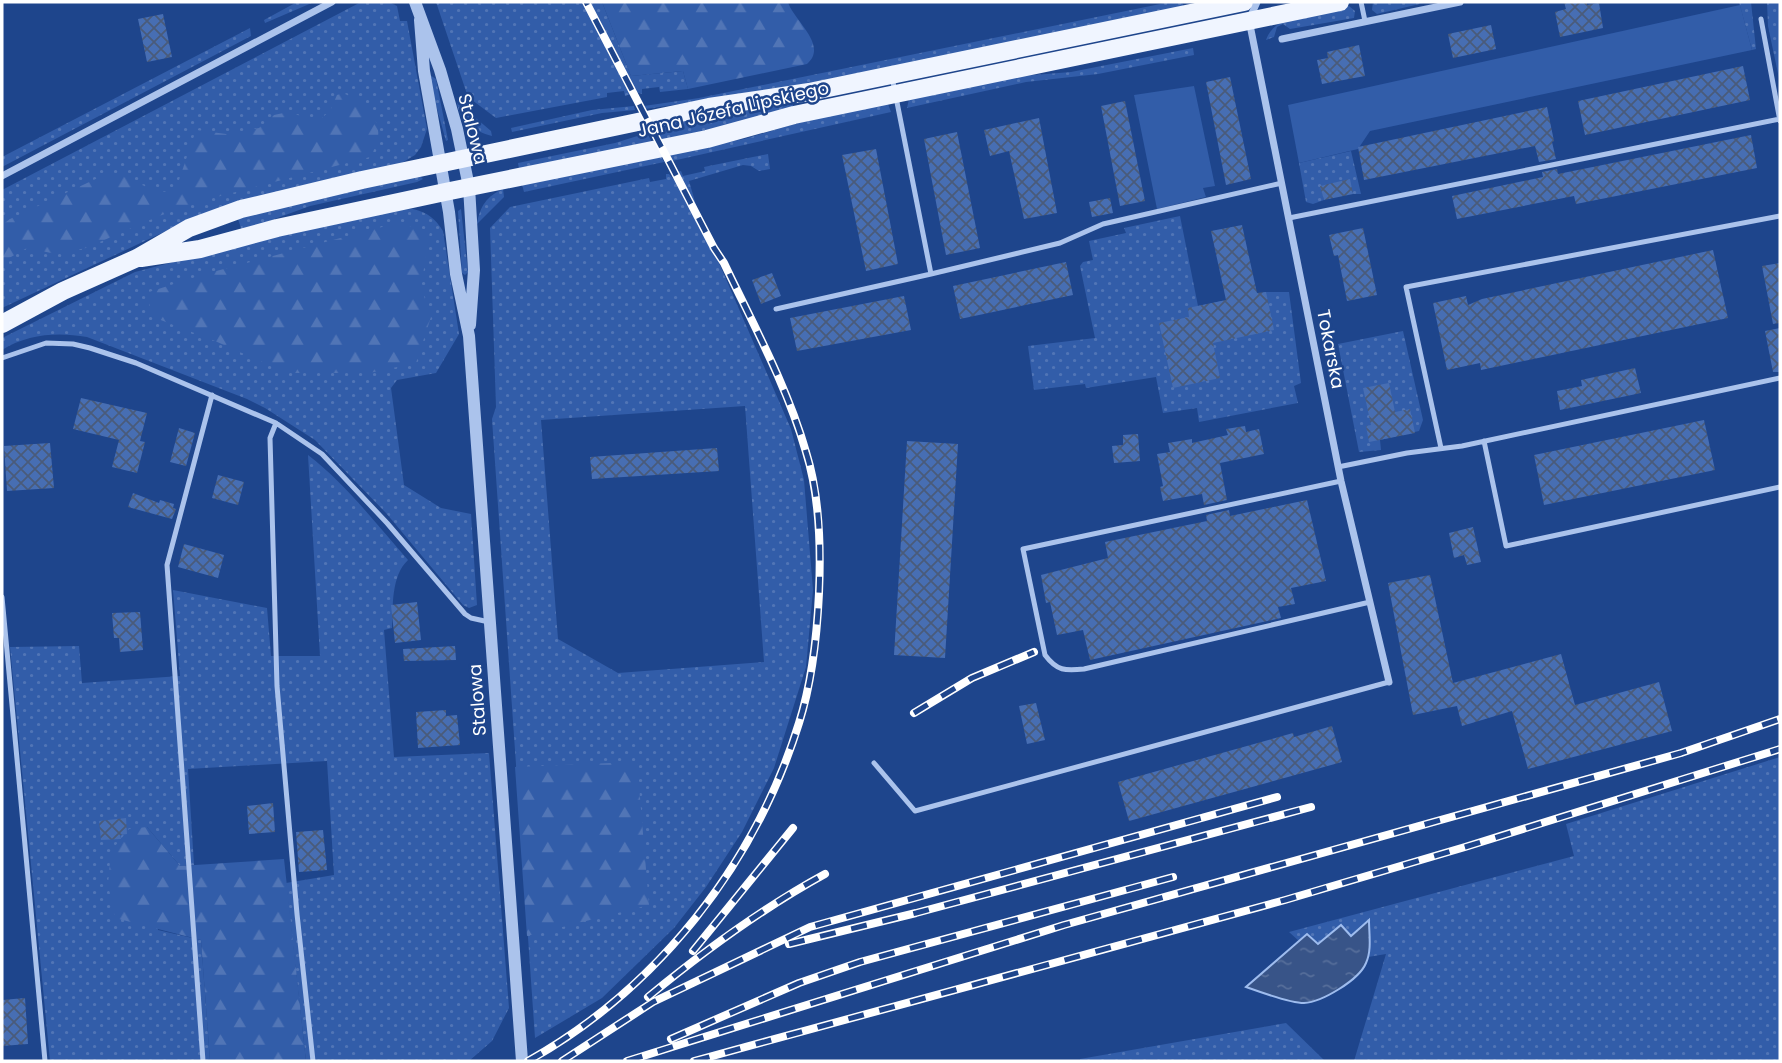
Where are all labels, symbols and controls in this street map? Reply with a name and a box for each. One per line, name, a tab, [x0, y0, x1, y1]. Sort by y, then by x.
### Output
street label: Jana Józefa Lipskiego	[635, 75, 831, 143]
street label: Stalowa	[452, 91, 494, 167]
street label: Tokarska	[1311, 307, 1351, 391]
street label: Stalowa	[462, 663, 492, 737]

